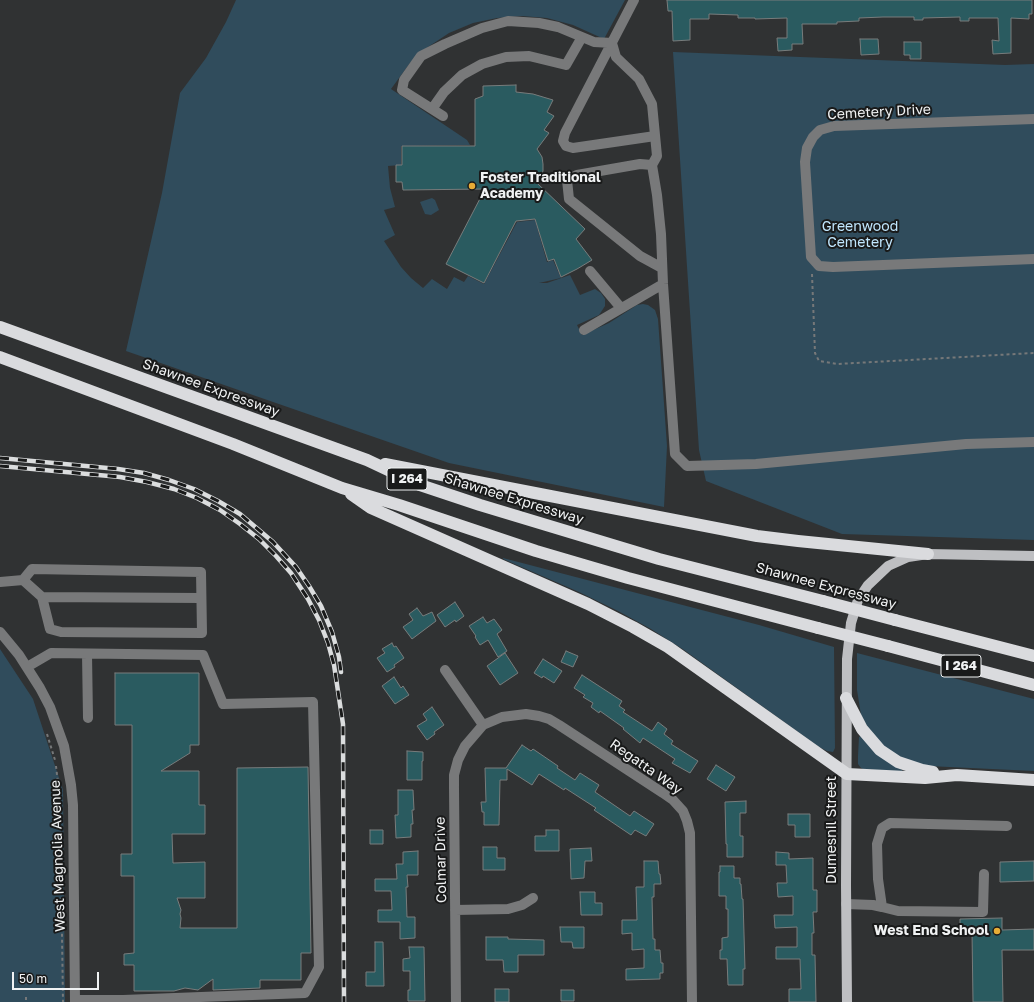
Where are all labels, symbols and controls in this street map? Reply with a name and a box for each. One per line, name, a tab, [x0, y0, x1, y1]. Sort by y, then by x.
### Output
street label: Cemetery Drive	[827, 101, 931, 123]
place label: Foster Traditional Academy	[480, 170, 601, 202]
marker: Foster Traditional Academy	[467, 181, 477, 191]
park label: Greenwood Cemetery	[822, 219, 898, 252]
street label: Shawnee Expressway	[140, 355, 282, 421]
road number: I 264	[387, 468, 427, 490]
street label: Shawnee Expressway	[442, 470, 586, 528]
street label: Shawnee Expressway	[754, 559, 898, 613]
road number: I 264	[941, 655, 981, 677]
street label: Regatta Way	[606, 736, 686, 798]
street label: Dumesnil Street	[824, 776, 840, 884]
street label: West Magnolia Avenue	[47, 780, 69, 932]
street label: Colmar Drive	[432, 817, 450, 903]
place label: West End School	[874, 923, 989, 939]
marker: West End School	[992, 926, 1002, 936]
scale bar	[14, 964, 101, 990]
text: 50 m	[19, 971, 47, 986]

